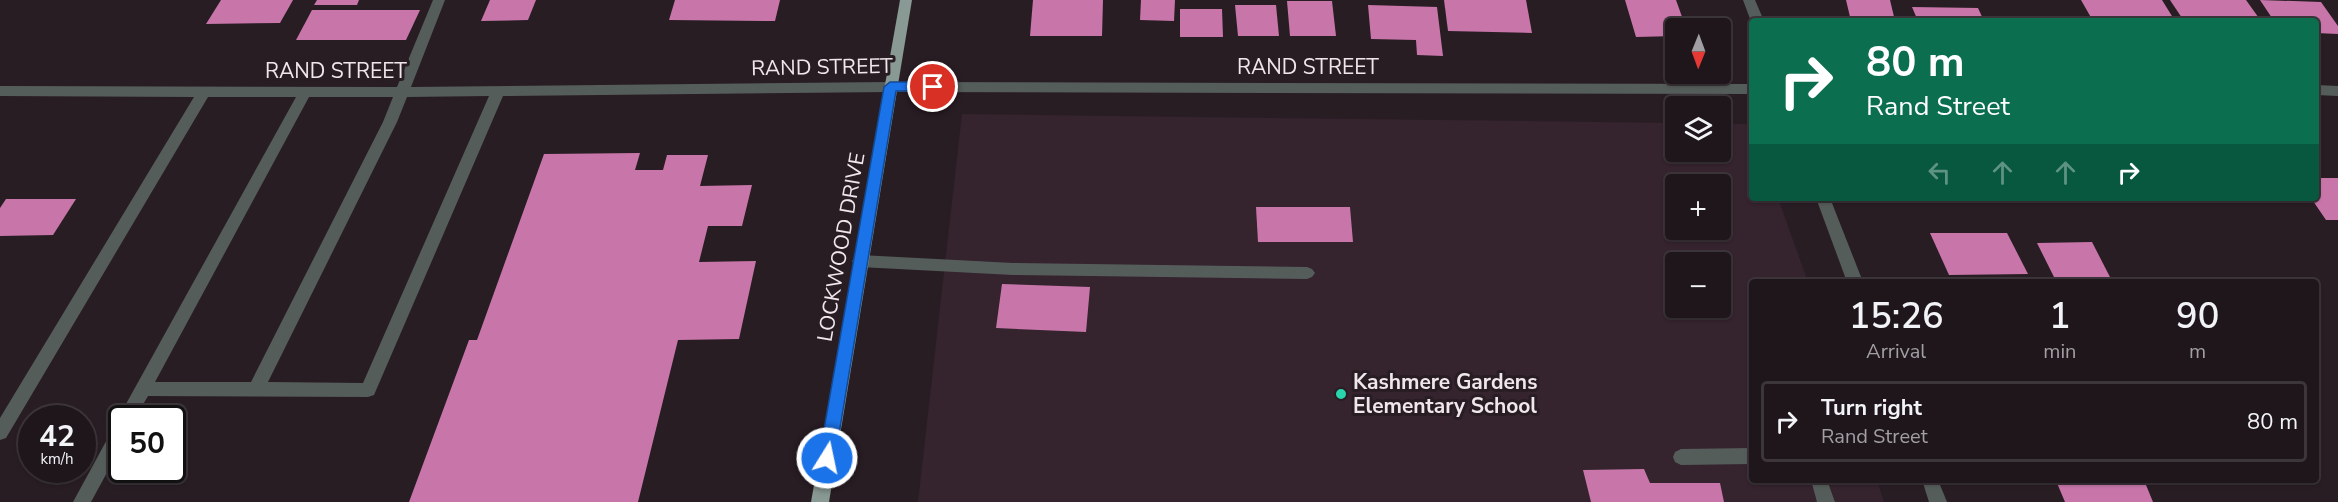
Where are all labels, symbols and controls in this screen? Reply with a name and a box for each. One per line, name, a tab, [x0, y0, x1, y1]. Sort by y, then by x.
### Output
north arrow	[1665, 18, 1731, 84]
map controls	[1665, 18, 1731, 318]
text: 80 m	[1866, 34, 1965, 91]
icon: right	[1767, 42, 1845, 120]
street label: RAND STREET	[751, 52, 893, 82]
street label: RAND STREET	[1237, 53, 1379, 81]
street label: RAND STREET	[265, 57, 407, 85]
pin	[907, 61, 958, 112]
icon: arrive	[916, 70, 949, 103]
text: Rand Street	[1866, 88, 2010, 125]
button: layers	[1665, 96, 1731, 162]
street label: LOCKWOOD DRIVE	[811, 150, 871, 344]
icon: left	[1923, 156, 1956, 189]
icon: ahead	[1986, 156, 2019, 189]
icon: ahead	[2049, 156, 2082, 189]
icon: right	[2112, 156, 2145, 189]
button: +	[1665, 174, 1731, 240]
button: −	[1665, 252, 1731, 318]
text: 15:26	[1849, 292, 1944, 341]
text: 1	[2049, 292, 2071, 341]
text: 90	[2176, 292, 2219, 341]
text: Arrival	[1866, 338, 1926, 365]
text: min	[2043, 338, 2076, 365]
text: m	[2189, 338, 2206, 365]
place label: Kashmere Gardens Elementary School	[1353, 368, 1537, 420]
marker: Kashmere Gardens Elementary School	[1334, 387, 1348, 401]
text: Turn right	[1821, 393, 1922, 423]
speed limit sign: 50	[108, 405, 186, 483]
icon: right	[1770, 405, 1803, 438]
text: 80 m	[2247, 407, 2298, 437]
text: 42	[39, 416, 75, 457]
text: Rand Street	[1821, 423, 1928, 450]
position arrow	[795, 426, 859, 490]
text: km/h	[40, 449, 74, 469]

